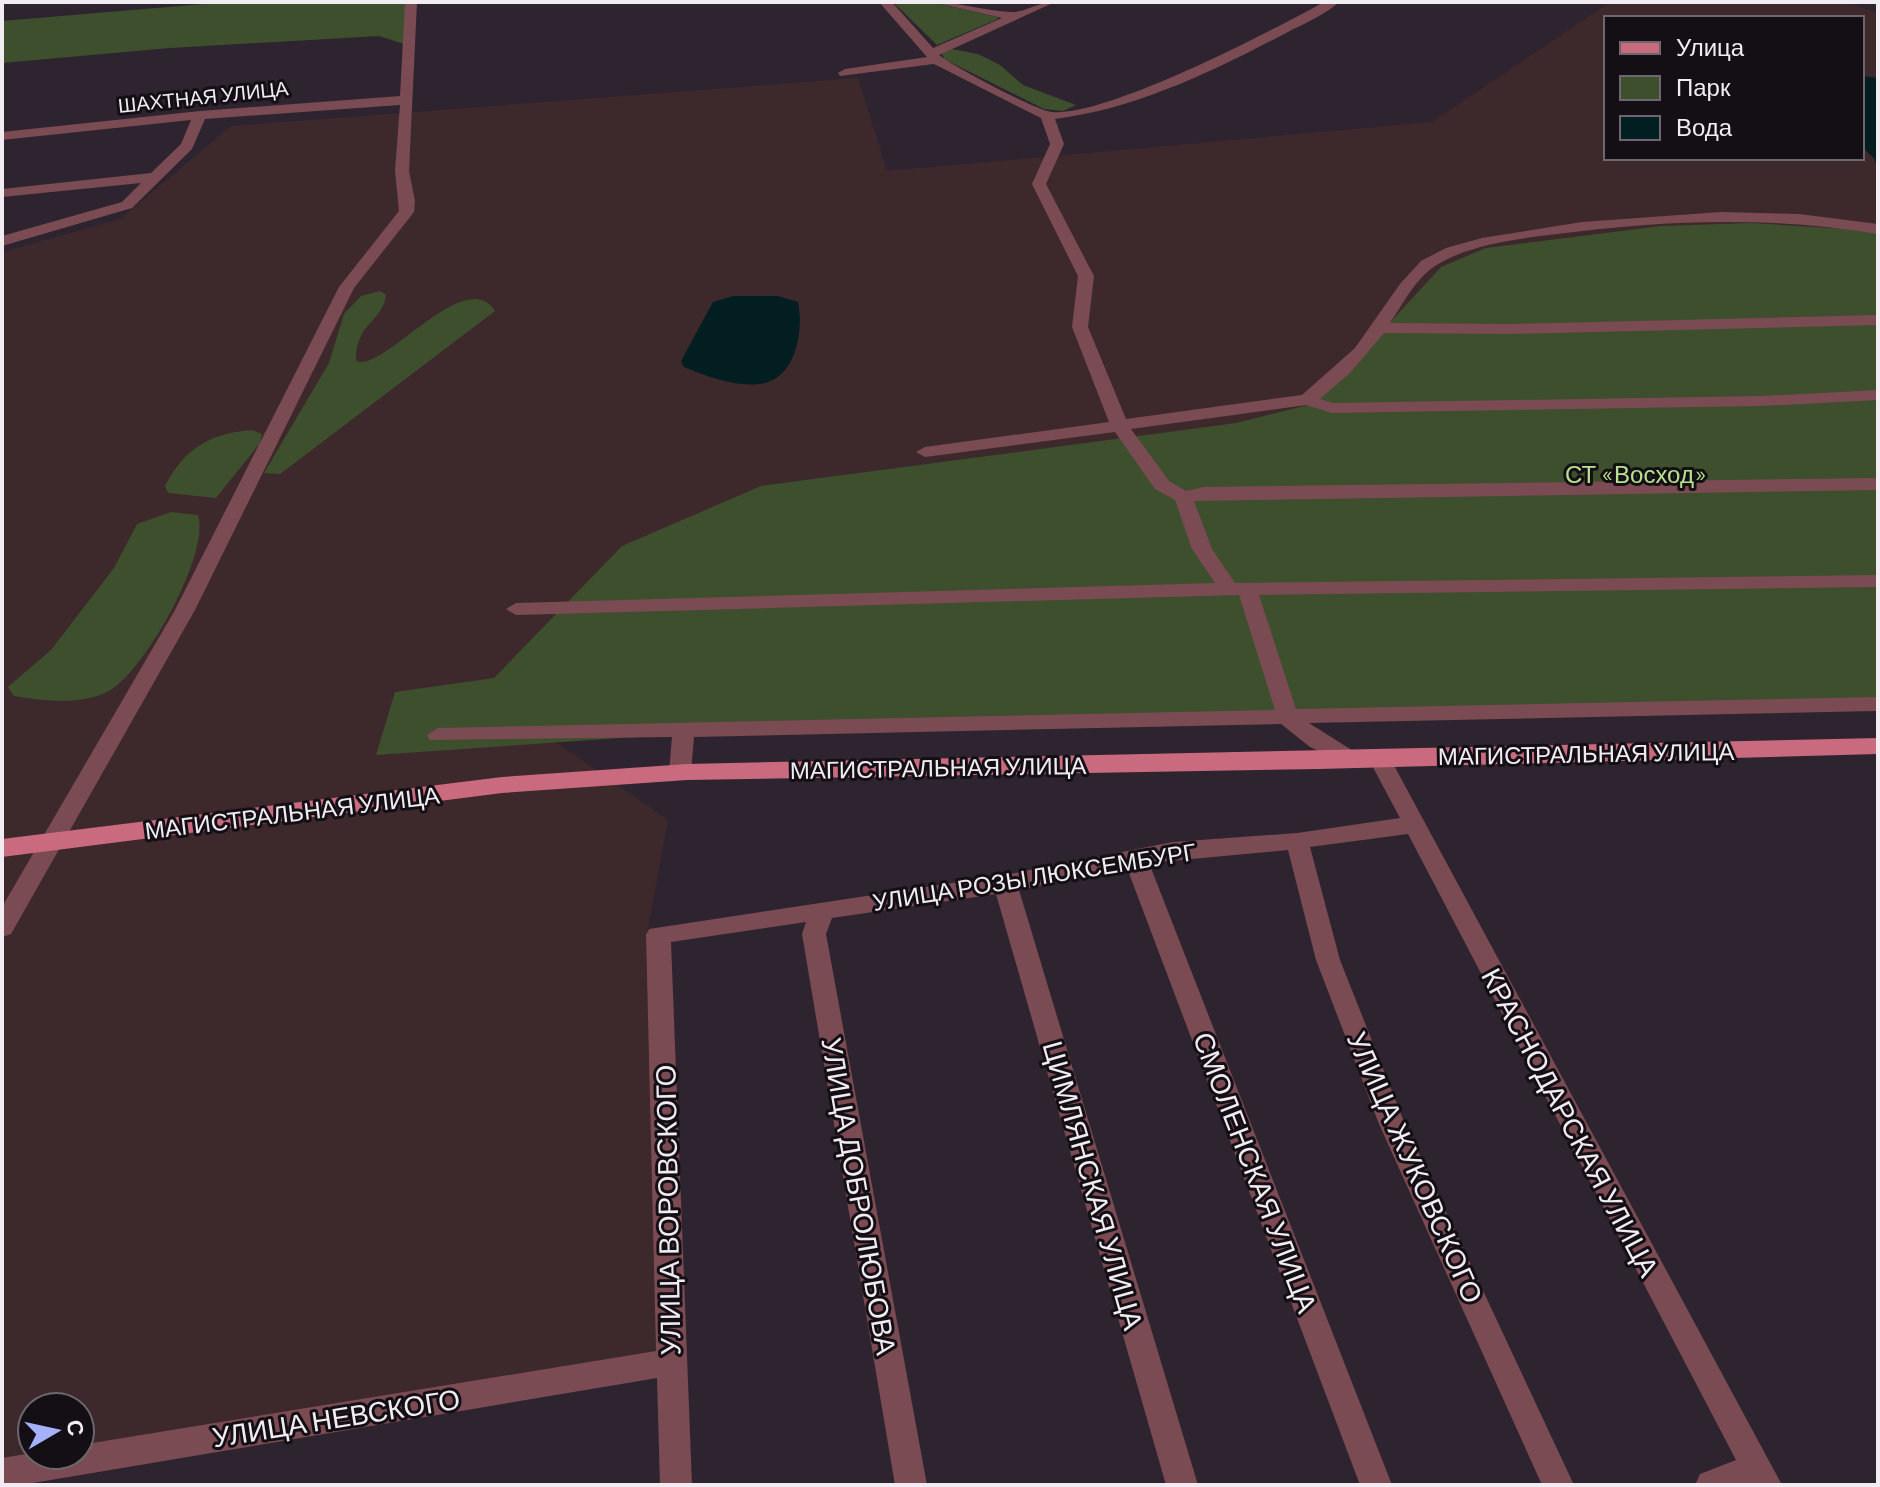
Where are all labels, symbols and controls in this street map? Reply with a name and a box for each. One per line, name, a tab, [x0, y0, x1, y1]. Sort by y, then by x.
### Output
legend	[1604, 16, 1864, 160]
text: Улица	[1676, 32, 1745, 61]
text: Парк	[1676, 72, 1731, 101]
street label: ШАХТНАЯ УЛИЦА	[117, 75, 290, 117]
text: Вода	[1676, 112, 1733, 141]
park label: СТ «Восход»	[1565, 459, 1707, 488]
street label: МАГИСТРАЛЬНАЯ УЛИЦА	[1437, 736, 1735, 770]
street label: МАГИСТРАЛЬНАЯ УЛИЦА	[789, 750, 1087, 784]
street label: МАГИСТРАЛЬНАЯ УЛИЦА	[143, 780, 441, 844]
street label: УЛИЦА РОЗЫ ЛЮКСЕМБУРГ	[870, 836, 1198, 916]
street label: КРАСНОДАРСКАЯ УЛИЦА	[1475, 962, 1667, 1282]
street label: УЛИЦА ЖУКОВСКОГО	[1341, 1026, 1491, 1308]
street label: СМОЛЕНСКАЯ УЛИЦА	[1187, 1027, 1325, 1317]
street label: УЛИЦА ДОБРОЛЮБОВА	[815, 1035, 905, 1358]
street label: ЦИМЛЯНСКАЯ УЛИЦА	[1036, 1037, 1152, 1334]
street label: УЛИЦА ВОРОВСКОГО	[647, 1064, 687, 1356]
street label: УЛИЦА НЕВСКОГО	[210, 1381, 462, 1453]
north arrow	[16, 1391, 96, 1471]
text: С	[63, 1418, 91, 1438]

